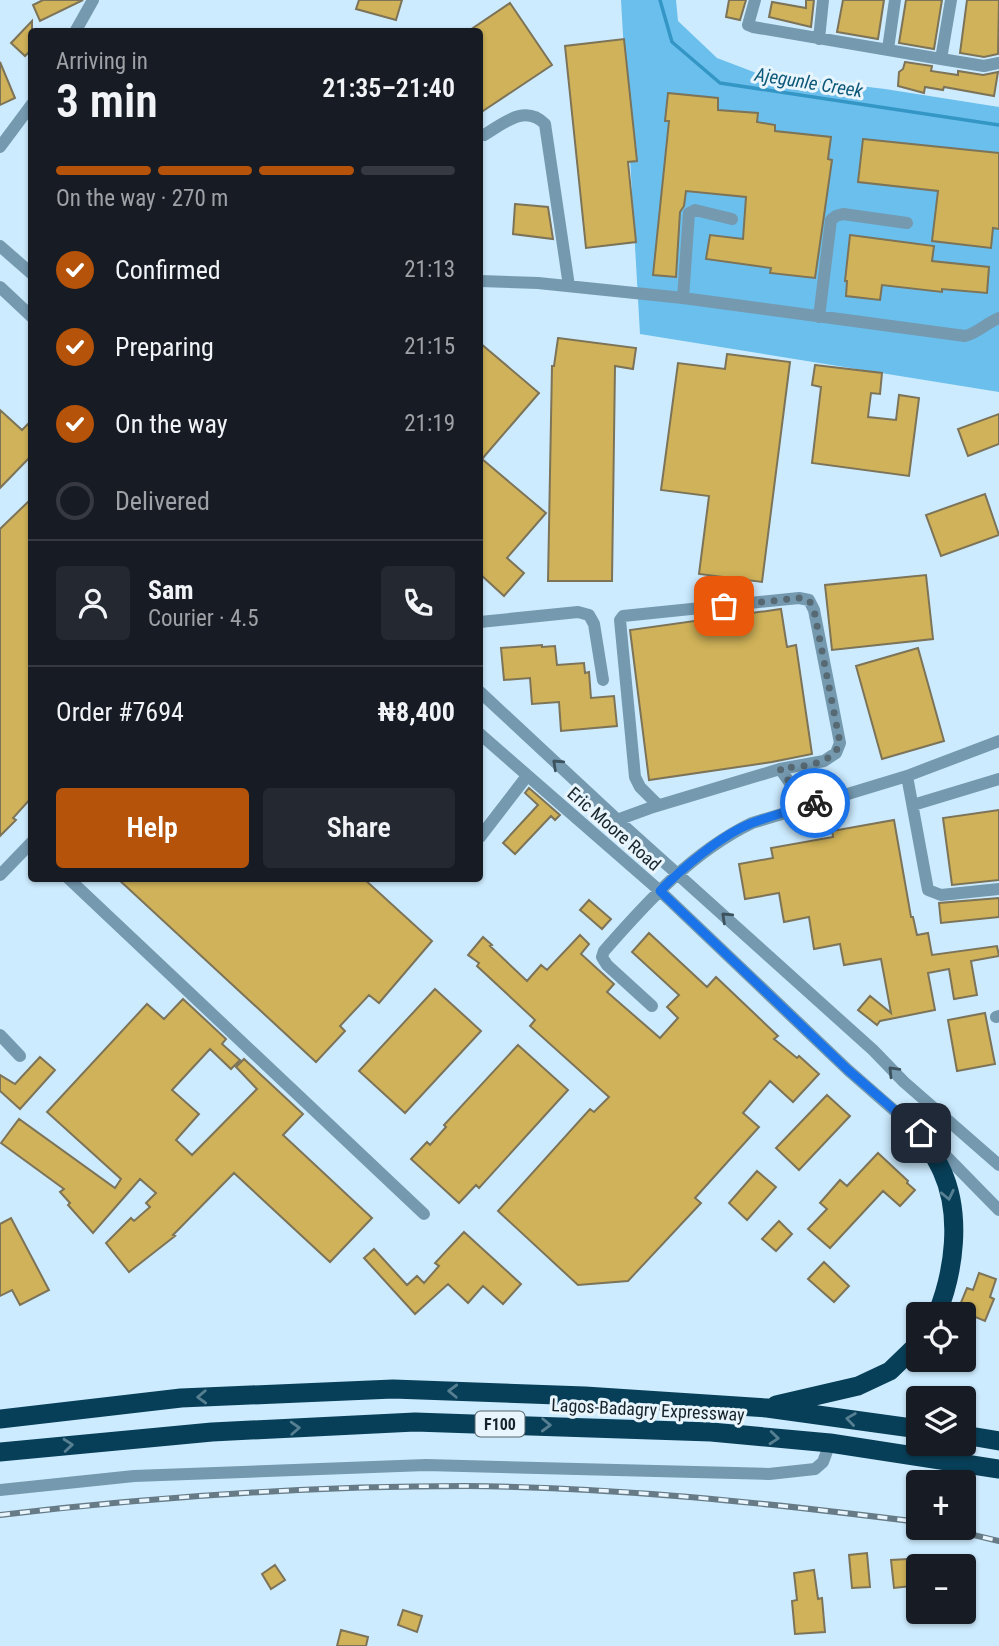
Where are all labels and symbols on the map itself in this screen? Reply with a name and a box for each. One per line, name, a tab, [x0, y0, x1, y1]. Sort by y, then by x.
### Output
water label: Ajegunle Creek	[752, 62, 865, 102]
pin	[694, 576, 754, 636]
one-way arrow	[552, 760, 565, 773]
courier	[780, 768, 850, 838]
street label: Eric Moore Road	[563, 782, 665, 875]
one-way arrow	[721, 913, 734, 926]
one-way arrow	[889, 1066, 902, 1079]
pin	[891, 1103, 951, 1163]
one-way arrow	[940, 1189, 955, 1201]
one-way arrow	[448, 1384, 459, 1399]
one-way arrow	[196, 1390, 207, 1405]
street label: Lagos-Badagry Expressway	[551, 1394, 746, 1425]
road number: F100	[476, 1412, 524, 1436]
one-way arrow	[845, 1412, 857, 1427]
one-way arrow	[541, 1418, 552, 1433]
one-way arrow	[289, 1420, 300, 1435]
one-way arrow	[768, 1430, 779, 1445]
one-way arrow	[62, 1438, 74, 1453]

